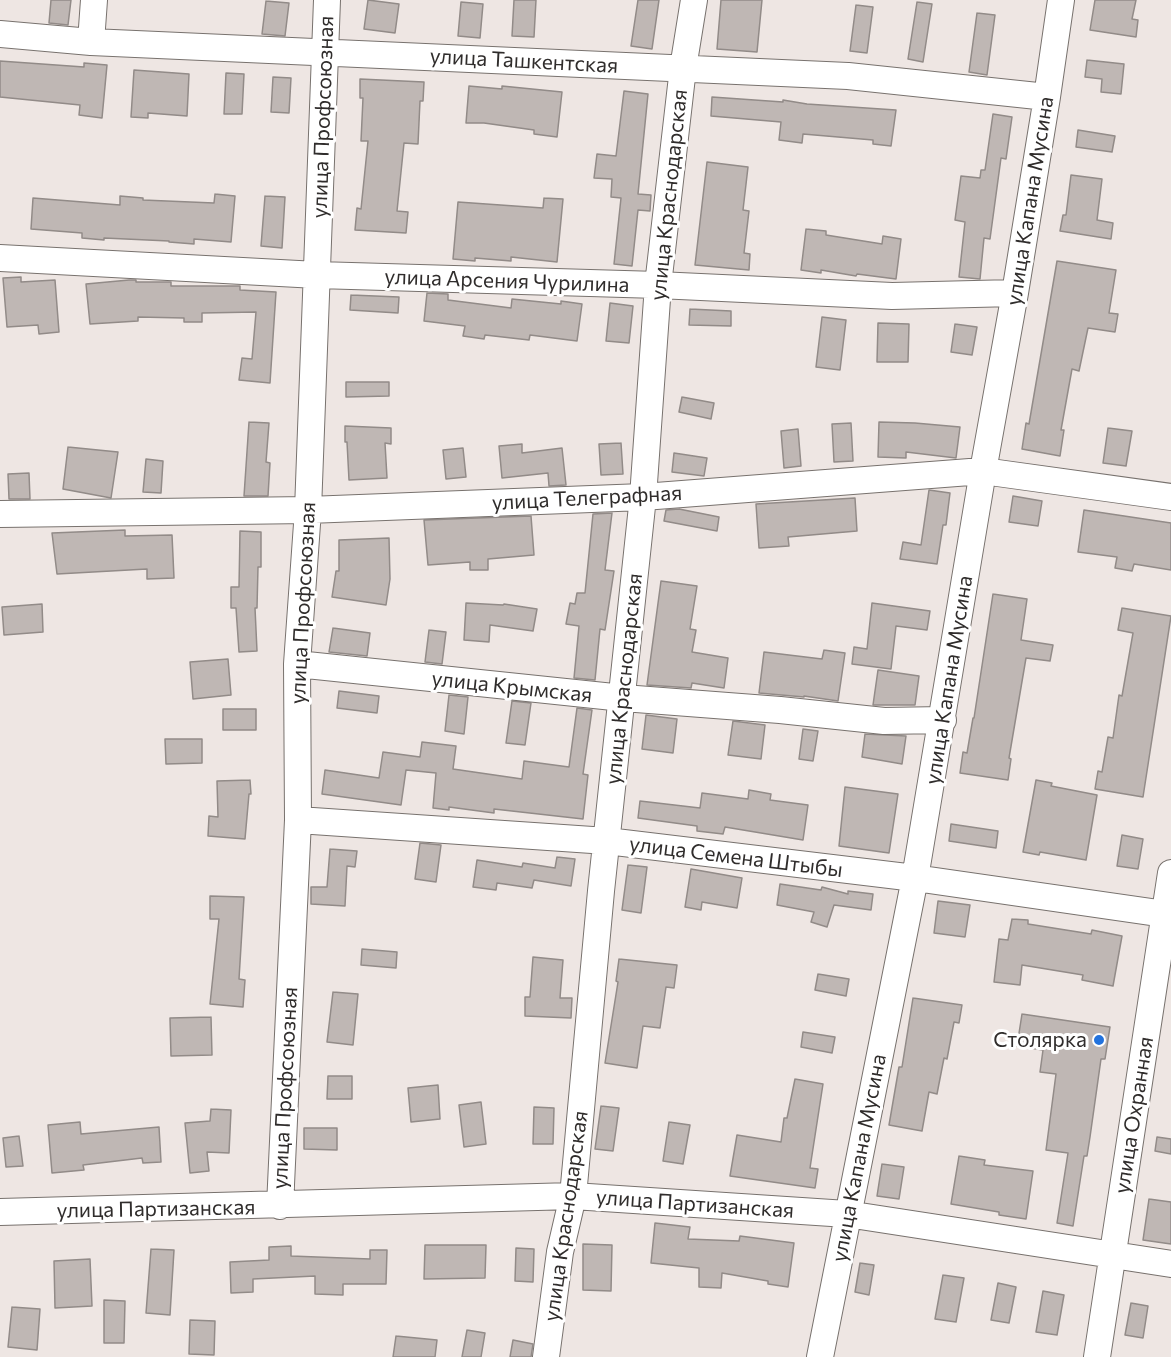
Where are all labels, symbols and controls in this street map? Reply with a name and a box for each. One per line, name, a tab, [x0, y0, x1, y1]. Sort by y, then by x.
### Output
street label: улица Профсоюзная	[307, 15, 339, 219]
street label: улица Ташкентская	[429, 43, 619, 79]
street label: улица Краснодарская	[645, 88, 693, 302]
street label: улица Капана Мусина	[1001, 95, 1059, 307]
street label: улица Арсения Чурилина	[384, 264, 630, 298]
street label: улица Телеграфная	[491, 480, 683, 516]
street label: улица Профсоюзная	[285, 501, 321, 705]
street label: улица Краснодарская	[600, 572, 648, 786]
street label: улица Капана Мусина	[920, 574, 978, 786]
street label: улица Крымская	[430, 666, 594, 708]
street label: улица Семена Штыбы	[628, 831, 844, 883]
street label: улица Профсоюзная	[267, 986, 303, 1190]
place label: Столярка	[993, 1027, 1087, 1053]
marker: Столярка	[1092, 1033, 1106, 1047]
street label: улица Охранная	[1109, 1035, 1159, 1195]
street label: улица Капана Мусина	[826, 1052, 892, 1264]
street label: улица Краснодарская	[539, 1109, 593, 1323]
street label: улица Партизанская	[595, 1185, 795, 1223]
street label: улица Партизанская	[56, 1195, 256, 1223]

